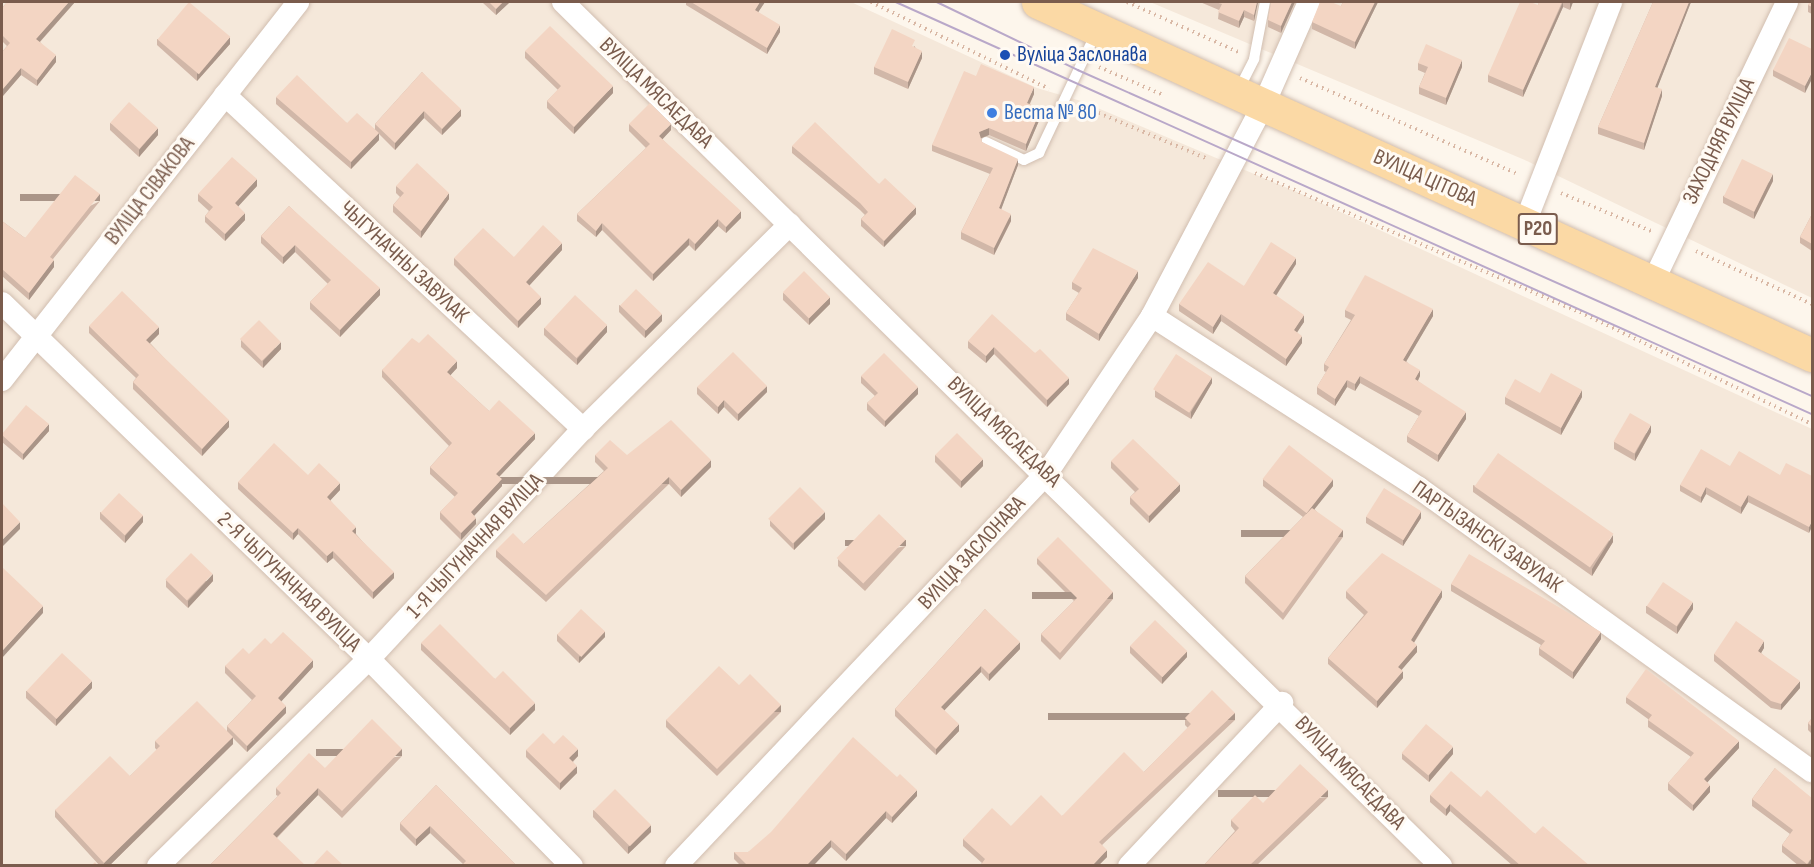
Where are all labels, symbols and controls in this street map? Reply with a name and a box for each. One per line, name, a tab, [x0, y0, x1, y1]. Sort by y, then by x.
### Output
street label: ВУЛІЦА МЯСАЕДАВА	[594, 32, 718, 154]
place label: Вуліца Заслонава	[1017, 42, 1147, 68]
marker: Вуліца Заслонава	[998, 48, 1012, 62]
street label: ЗАХОДНЯЯ ВУЛІЦА	[1677, 74, 1761, 208]
place label: Веста № 80	[1004, 100, 1097, 126]
marker: Веста № 80	[985, 106, 999, 120]
street label: ВУЛІЦА СІВАКОВА	[100, 132, 200, 250]
street label: ВУЛІЦА ЦІТОВА	[1369, 144, 1481, 212]
street label: ЧЫГУНАЧНЫ ЗАВУЛАК	[334, 195, 474, 329]
road number: Р20	[1517, 211, 1559, 247]
street label: ВУЛІЦА МЯСАЕДАВА	[942, 371, 1066, 493]
street label: 1-Я ЧЫГУНАЧНАЯ ВУЛІЦА	[401, 468, 549, 624]
street label: ПАРТЫЗАНСКІ ЗАВУЛАК	[1407, 475, 1567, 599]
street label: ВУЛІЦА ЗАСЛОНАВА	[913, 491, 1031, 615]
street label: 2-Я ЧЫГУНАЧНАЯ ВУЛІЦА	[212, 507, 366, 657]
street label: ВУЛІЦА МЯСАЕДАВА	[1289, 711, 1411, 835]

